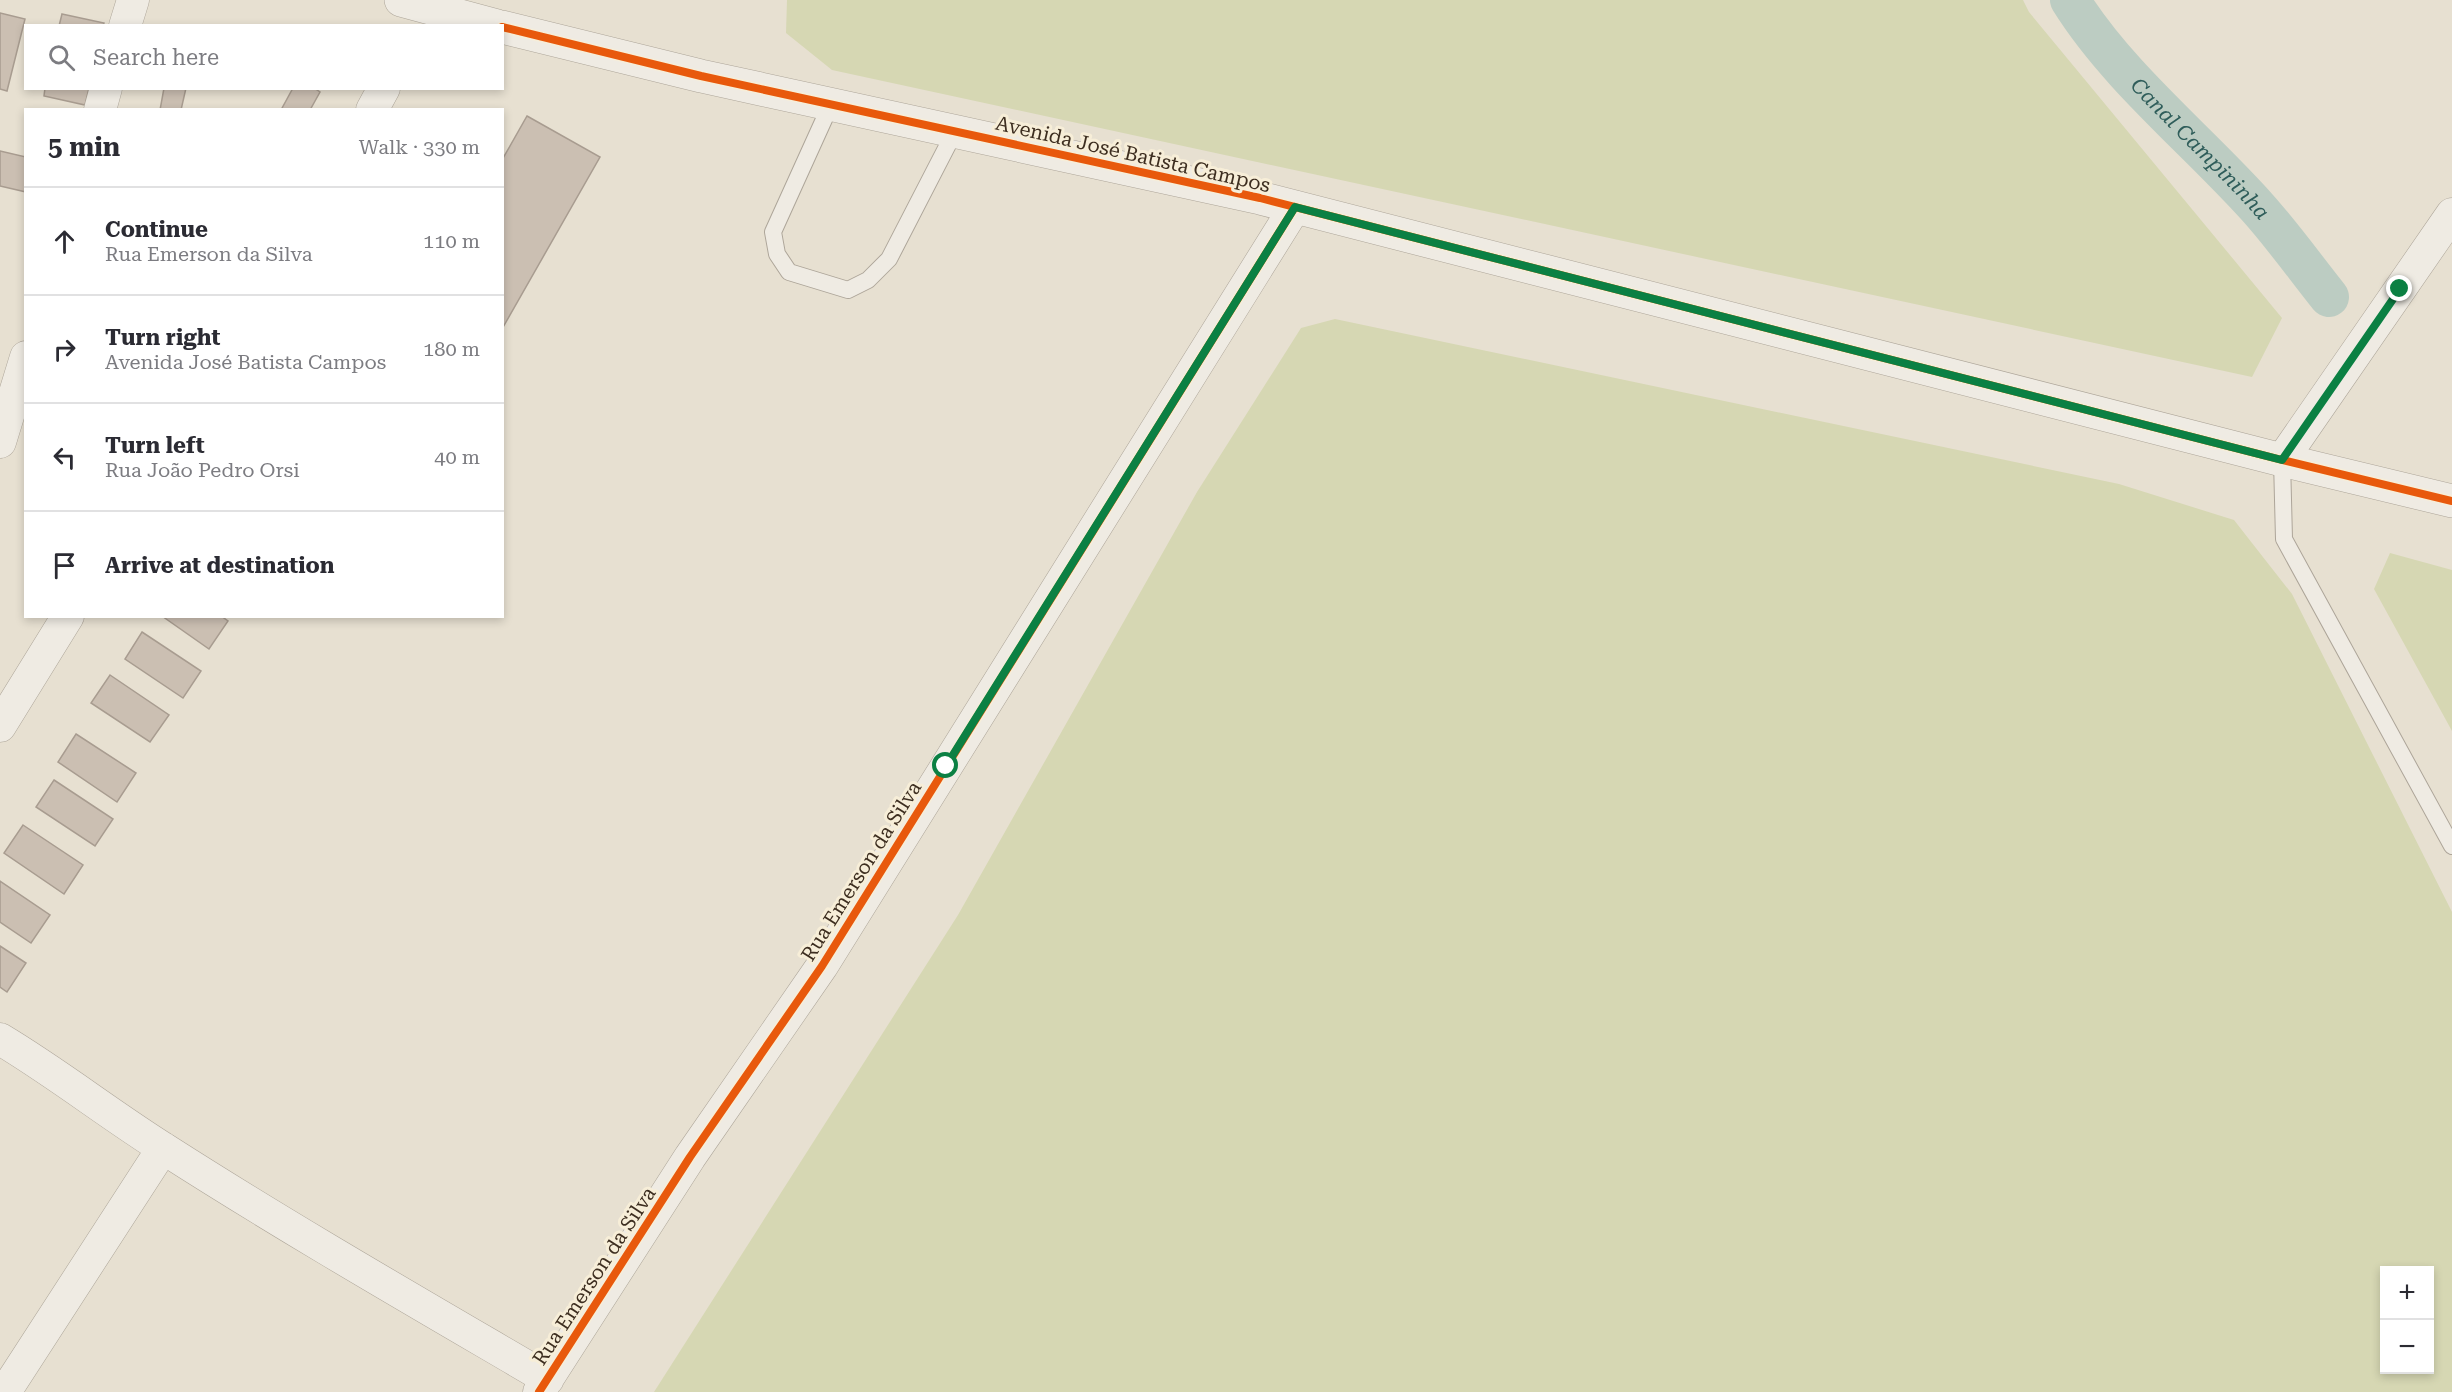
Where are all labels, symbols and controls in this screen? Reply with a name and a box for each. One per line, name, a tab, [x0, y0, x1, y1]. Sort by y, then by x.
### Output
search box	[24, 24, 504, 90]
icon: search	[45, 41, 78, 74]
text: Search here	[93, 45, 219, 70]
water label: Canal Campininha	[2126, 73, 2274, 224]
street label: Avenida José Batista Campos	[993, 111, 1273, 197]
text: 5 min	[48, 132, 120, 162]
text: Walk · 330 m	[359, 135, 480, 159]
text: Continue	[105, 217, 208, 242]
icon: ahead	[48, 225, 81, 258]
text: 110 m	[423, 229, 480, 253]
text: Rua Emerson da Silva	[105, 242, 313, 266]
route end	[2386, 275, 2412, 301]
text: Turn right	[105, 325, 220, 350]
icon: right	[48, 333, 81, 366]
text: 180 m	[423, 337, 480, 361]
text: Avenida José Batista Campos	[105, 350, 386, 374]
text: Turn left	[105, 433, 205, 458]
icon: left	[48, 441, 81, 474]
text: 40 m	[434, 445, 480, 469]
text: Rua João Pedro Orsi	[105, 458, 300, 482]
icon: arrive	[48, 549, 81, 582]
text: Arrive at destination	[105, 553, 334, 578]
route start	[932, 752, 958, 778]
street label: Rua Emerson da Silva	[796, 777, 926, 965]
street label: Rua Emerson da Silva	[527, 1182, 661, 1370]
map controls	[2380, 1266, 2434, 1374]
button: +	[2380, 1266, 2434, 1320]
button: −	[2380, 1320, 2434, 1374]

